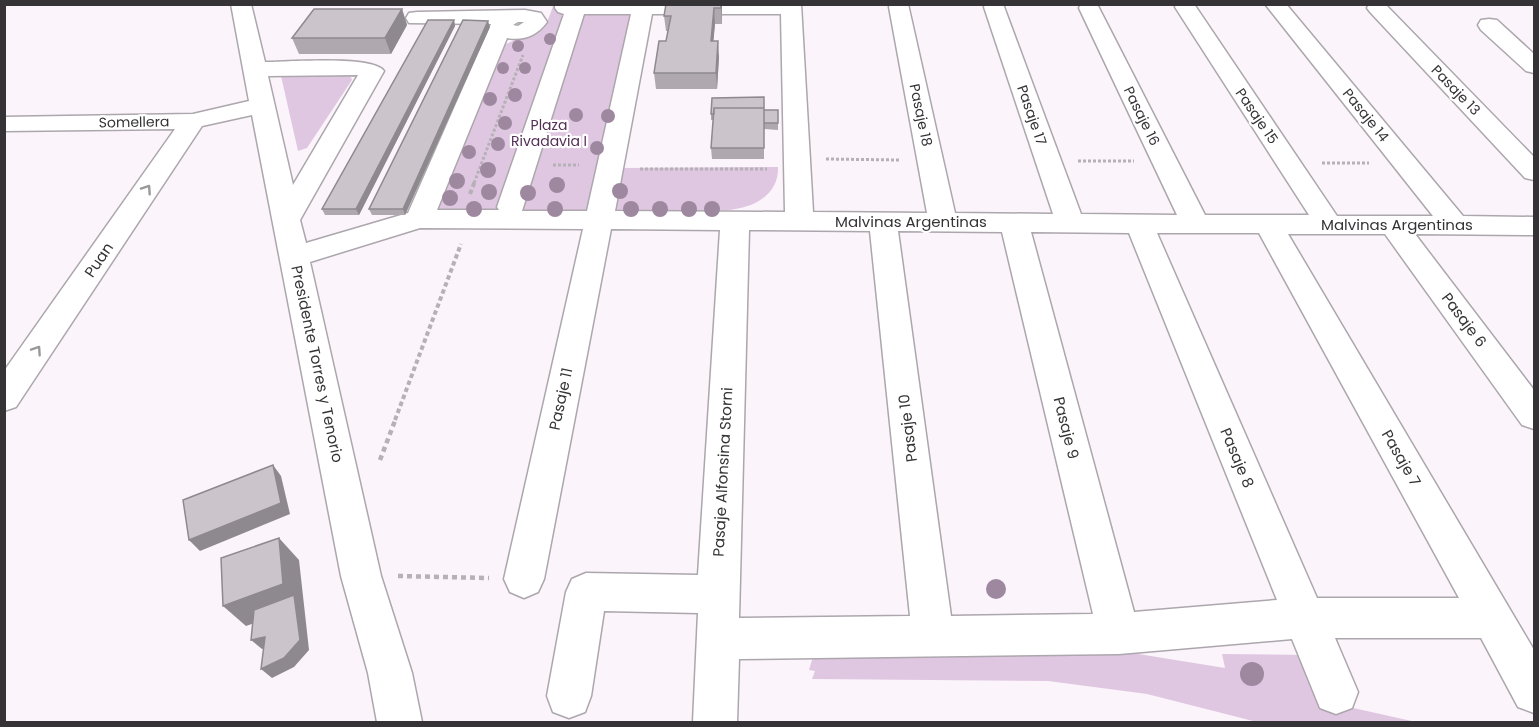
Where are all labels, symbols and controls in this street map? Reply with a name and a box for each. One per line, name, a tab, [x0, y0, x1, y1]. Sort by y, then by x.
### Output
street label: Pasaje 13	[1427, 60, 1485, 120]
street label: Pasaje 18	[905, 82, 937, 148]
street label: Pasaje 17	[1012, 82, 1052, 148]
street label: Pasaje 16	[1119, 83, 1165, 149]
street label: Pasaje 15	[1231, 84, 1283, 148]
street label: Pasaje 14	[1338, 84, 1394, 146]
street label: Somellera	[99, 111, 169, 133]
park label: Plaza Rivadavia I	[511, 115, 587, 151]
one-way arrow	[140, 184, 151, 195]
street label: Malvinas Argentinas	[835, 211, 987, 232]
street label: Malvinas Argentinas	[1321, 214, 1473, 235]
street label: Puan	[79, 238, 118, 281]
street label: Presidente Torres y Tenorio	[286, 263, 349, 464]
street label: Pasaje 6	[1437, 288, 1492, 351]
one-way arrow	[30, 346, 41, 357]
street label: Pasaje 11	[544, 366, 577, 432]
street label: Pasaje Alfonsina Storni	[708, 387, 737, 557]
street label: Pasaje 10	[893, 393, 922, 463]
street label: Pasaje 9	[1049, 395, 1084, 461]
street label: Pasaje 8	[1215, 425, 1259, 491]
street label: Pasaje 7	[1377, 426, 1426, 490]

